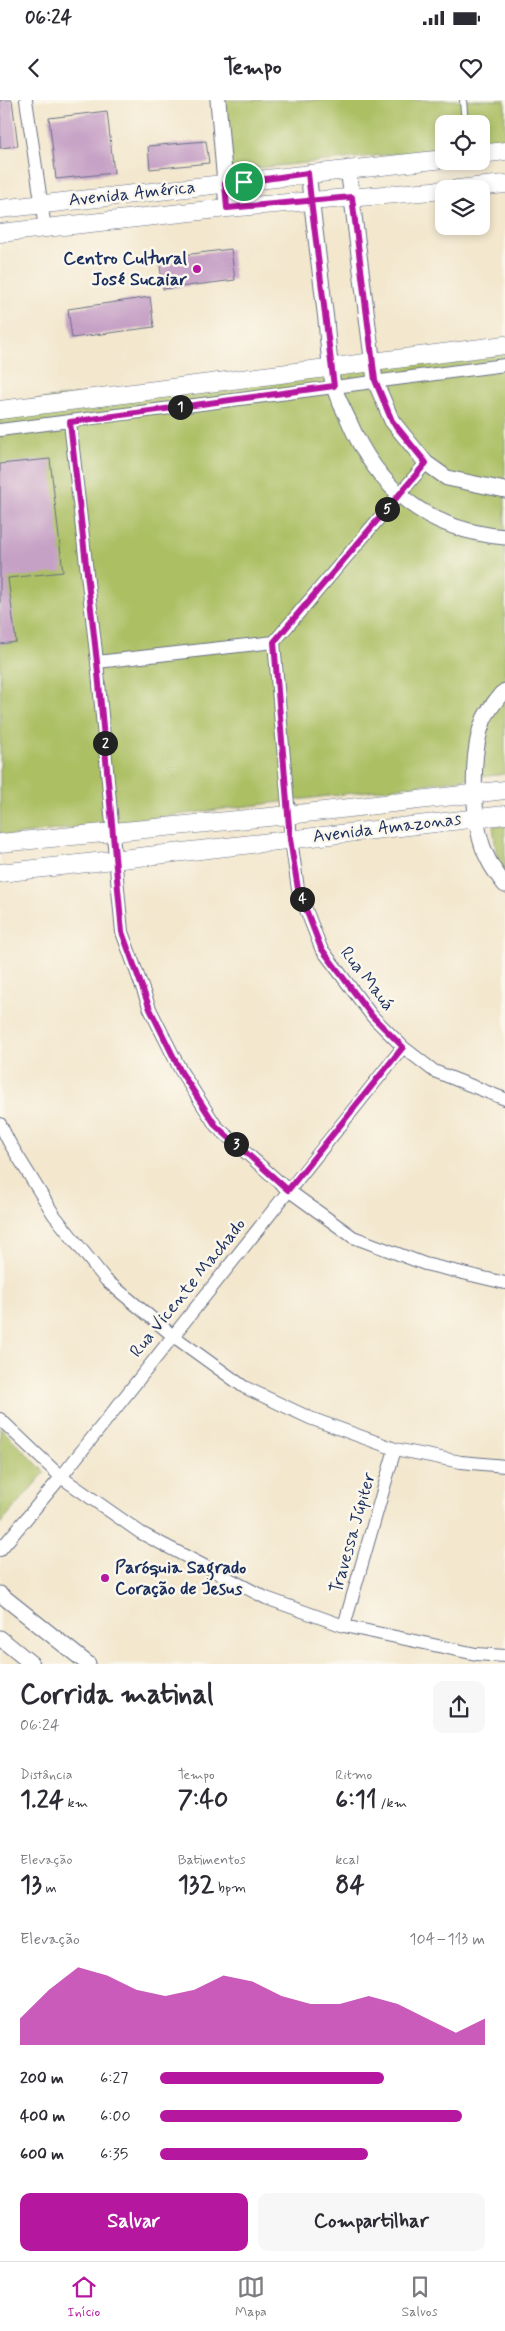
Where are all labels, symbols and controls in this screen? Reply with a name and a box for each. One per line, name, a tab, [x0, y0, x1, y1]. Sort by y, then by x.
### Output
text: 06:24	[25, 5, 72, 30]
icon: back	[20, 54, 48, 82]
text: Tempo	[223, 54, 282, 82]
icon: heart	[457, 54, 485, 82]
map controls	[435, 115, 490, 235]
button: locate	[435, 115, 490, 170]
pin	[223, 161, 265, 203]
icon: arrive	[230, 168, 258, 196]
street label: Avenida América	[68, 175, 196, 213]
button: layers	[435, 180, 490, 235]
place label: Centro Cultural José Sucaiar	[63, 247, 188, 292]
marker: Centro Cultural José Sucaiar	[191, 263, 203, 275]
pin: 1	[168, 394, 192, 420]
text: 1	[177, 398, 184, 416]
pin: 5	[374, 496, 400, 522]
text: 5	[383, 500, 392, 518]
pin: 2	[92, 730, 118, 756]
text: 2	[102, 734, 109, 752]
street label: Avenida Amazonas	[311, 807, 463, 849]
pin: 4	[290, 886, 314, 912]
text: 4	[298, 890, 307, 908]
street label: Rua Mauá	[334, 942, 400, 1016]
pin: 3	[224, 1132, 248, 1156]
text: 3	[233, 1135, 240, 1153]
street label: Rua Vicente Machado	[124, 1213, 252, 1363]
street label: Travessa Júpiter	[324, 1469, 382, 1596]
place label: Paróquia Sagrado Coração de Jesus	[115, 1556, 246, 1601]
marker: Paróquia Sagrado Coração de Jesus	[99, 1572, 111, 1584]
text: Corrida matinal	[20, 1677, 214, 1714]
button: share	[433, 1681, 485, 1733]
text: 06:24	[20, 1715, 60, 1736]
text: Distância	[20, 1766, 73, 1784]
text: Tempo	[178, 1766, 215, 1784]
text: Ritmo	[335, 1766, 372, 1784]
text: 1.24	[20, 1784, 64, 1817]
text: 7:40	[178, 1784, 228, 1817]
text: 6:11	[335, 1784, 377, 1817]
text: km	[64, 1794, 88, 1812]
text: /km	[377, 1794, 407, 1812]
text: Elevação	[20, 1851, 72, 1869]
text: Batimentos	[178, 1851, 246, 1869]
text: kcal	[335, 1851, 359, 1869]
text: 13	[20, 1869, 42, 1902]
text: 132	[178, 1869, 214, 1902]
text: 84	[335, 1869, 365, 1902]
text: m	[42, 1879, 57, 1897]
text: bpm	[214, 1879, 246, 1897]
text: Elevação	[20, 1929, 80, 1950]
text: 104–113 m	[409, 1929, 485, 1950]
text: 200 m	[20, 2068, 64, 2089]
text: 6:27	[100, 2068, 128, 2089]
text: 400 m	[20, 2106, 65, 2127]
text: 6:00	[100, 2106, 131, 2127]
text: 600 m	[20, 2144, 64, 2165]
text: 6:35	[100, 2144, 128, 2165]
button: Salvar	[20, 2193, 248, 2251]
button: Compartilhar	[258, 2193, 485, 2251]
tab: Início	[67, 2273, 100, 2321]
tab: Mapa	[235, 2273, 267, 2321]
tab: Salvos	[402, 2273, 438, 2321]

